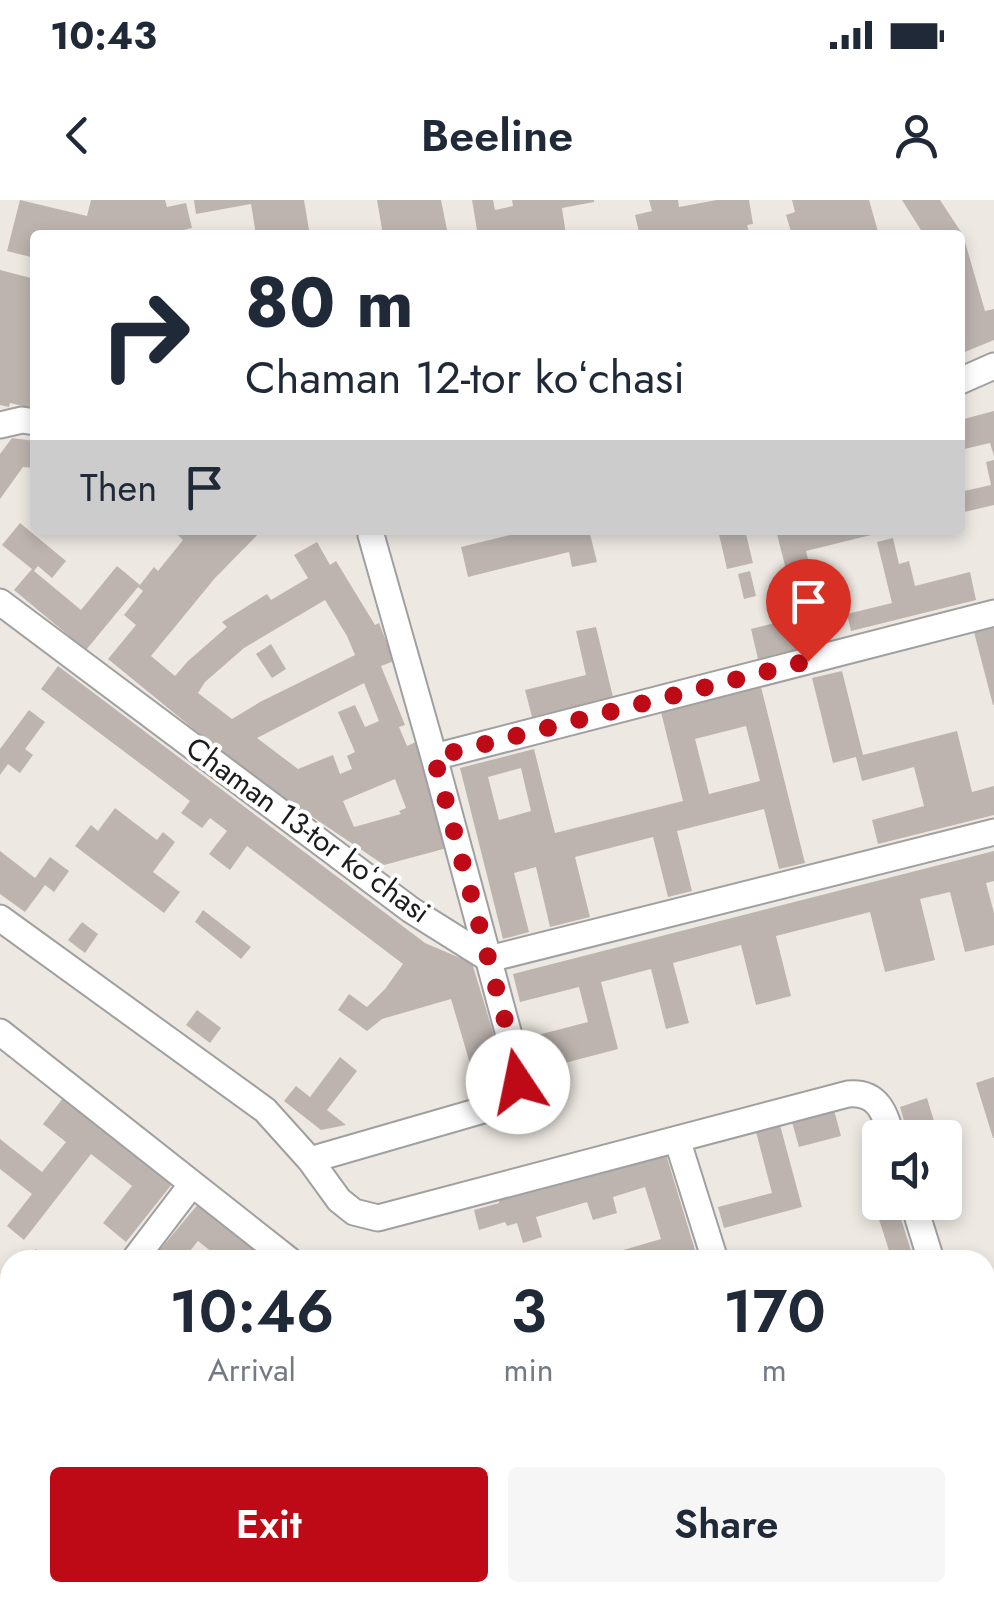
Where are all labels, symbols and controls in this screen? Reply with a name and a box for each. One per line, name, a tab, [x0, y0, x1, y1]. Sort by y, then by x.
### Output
text: 10:43	[50, 8, 157, 63]
text: Beeline	[421, 103, 573, 168]
icon: back	[50, 108, 105, 163]
icon: person	[889, 108, 944, 163]
text: 80 m	[245, 252, 414, 353]
icon: right	[80, 270, 210, 400]
text: Chaman 12-tor koʻchasi	[245, 345, 685, 410]
text: Then	[80, 460, 157, 515]
icon: arrive	[177, 460, 232, 515]
pin	[766, 559, 851, 662]
icon: arrive	[781, 574, 836, 629]
street label: Chaman 13-tor koʻchasi	[177, 726, 439, 933]
position arrow	[466, 1030, 570, 1134]
map controls	[862, 1120, 962, 1220]
button: sound	[862, 1120, 962, 1220]
text: 10:46	[169, 1268, 334, 1355]
text: 3	[511, 1268, 547, 1355]
text: 170	[723, 1268, 826, 1355]
text: Arrival	[208, 1347, 296, 1393]
text: min	[504, 1347, 554, 1393]
text: m	[762, 1347, 787, 1393]
button: Exit	[50, 1467, 488, 1582]
button: Share	[508, 1467, 945, 1582]

